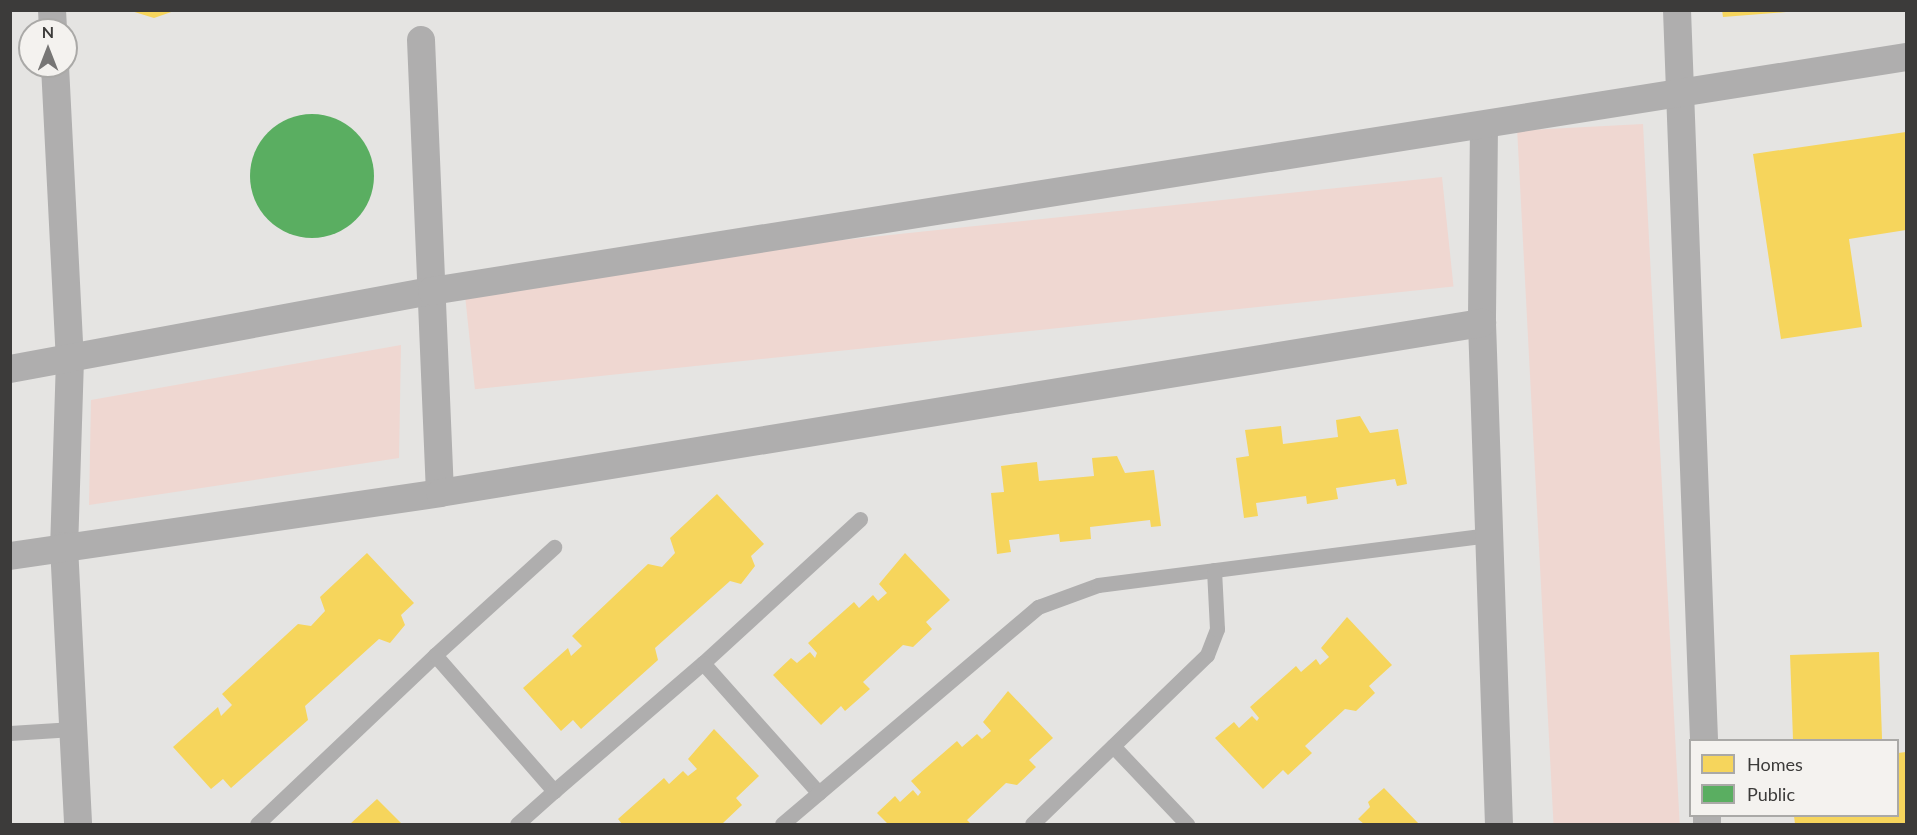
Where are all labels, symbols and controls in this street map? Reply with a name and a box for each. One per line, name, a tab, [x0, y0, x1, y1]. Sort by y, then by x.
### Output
north arrow	[18, 18, 78, 78]
text: N	[42, 22, 54, 41]
legend	[1689, 739, 1899, 817]
text: Homes	[1747, 753, 1803, 775]
text: Public	[1747, 783, 1795, 805]

